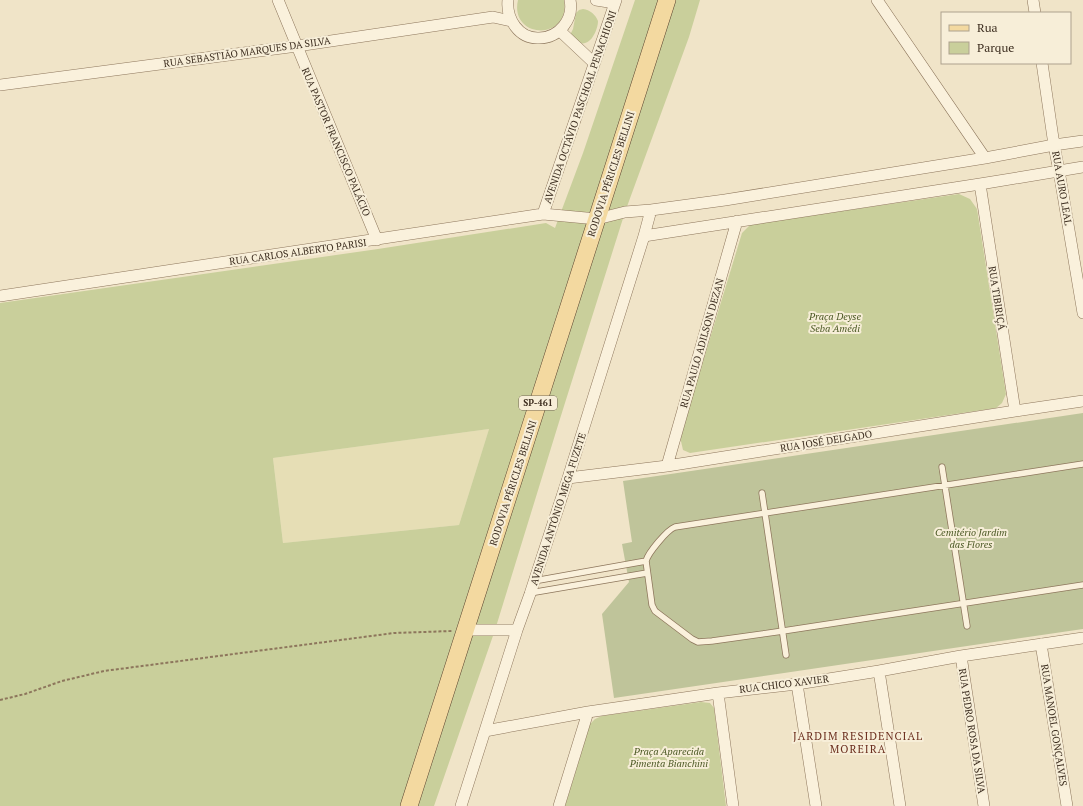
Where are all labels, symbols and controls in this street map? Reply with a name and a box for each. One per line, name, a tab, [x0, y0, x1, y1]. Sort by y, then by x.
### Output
street label: AVENIDA OCTÁVIO PASCHOAL PENACHIONI	[541, 8, 619, 205]
legend	[941, 12, 1071, 64]
text: Rua	[977, 20, 998, 35]
street label: RUA SEBASTIÃO MARQUES DA SILVA	[163, 34, 331, 70]
text: Parque	[977, 40, 1014, 55]
street label: RUA PASTOR FRANCISCO PALÁCIO	[299, 66, 373, 218]
street label: RODOVIA PÉRICLES BELLINI	[585, 109, 638, 239]
street label: RUA AURO LEAL	[1049, 150, 1075, 227]
street label: RUA CARLOS ALBERTO PARISI	[228, 236, 368, 268]
street label: RUA TIBIRIÇÁ	[986, 265, 1008, 331]
street label: RUA PAULO ADILSON DEZAN	[677, 276, 727, 409]
park label: Praça Deyse Seba Amédi	[808, 310, 861, 335]
road number: SP-461	[519, 396, 557, 410]
street label: RODOVIA PÉRICLES BELLINI	[487, 418, 540, 548]
street label: RUA JOSÉ DELGADO	[779, 427, 873, 455]
street label: AVENIDA ANTÔNIO MEGA FUZETE	[527, 431, 589, 587]
park label: Cemitério Jardim das Flores	[935, 526, 1007, 551]
street label: RUA MANOEL GONÇALVES	[1038, 663, 1070, 787]
street label: RUA PEDRO ROSA DA SILVA	[956, 668, 988, 795]
street label: RUA CHICO XAVIER	[738, 672, 830, 696]
district label: JARDIM RESIDENCIAL MOREIRA	[793, 729, 923, 756]
park label: Praça Aparecida Pimenta Bianchini	[629, 745, 708, 770]

